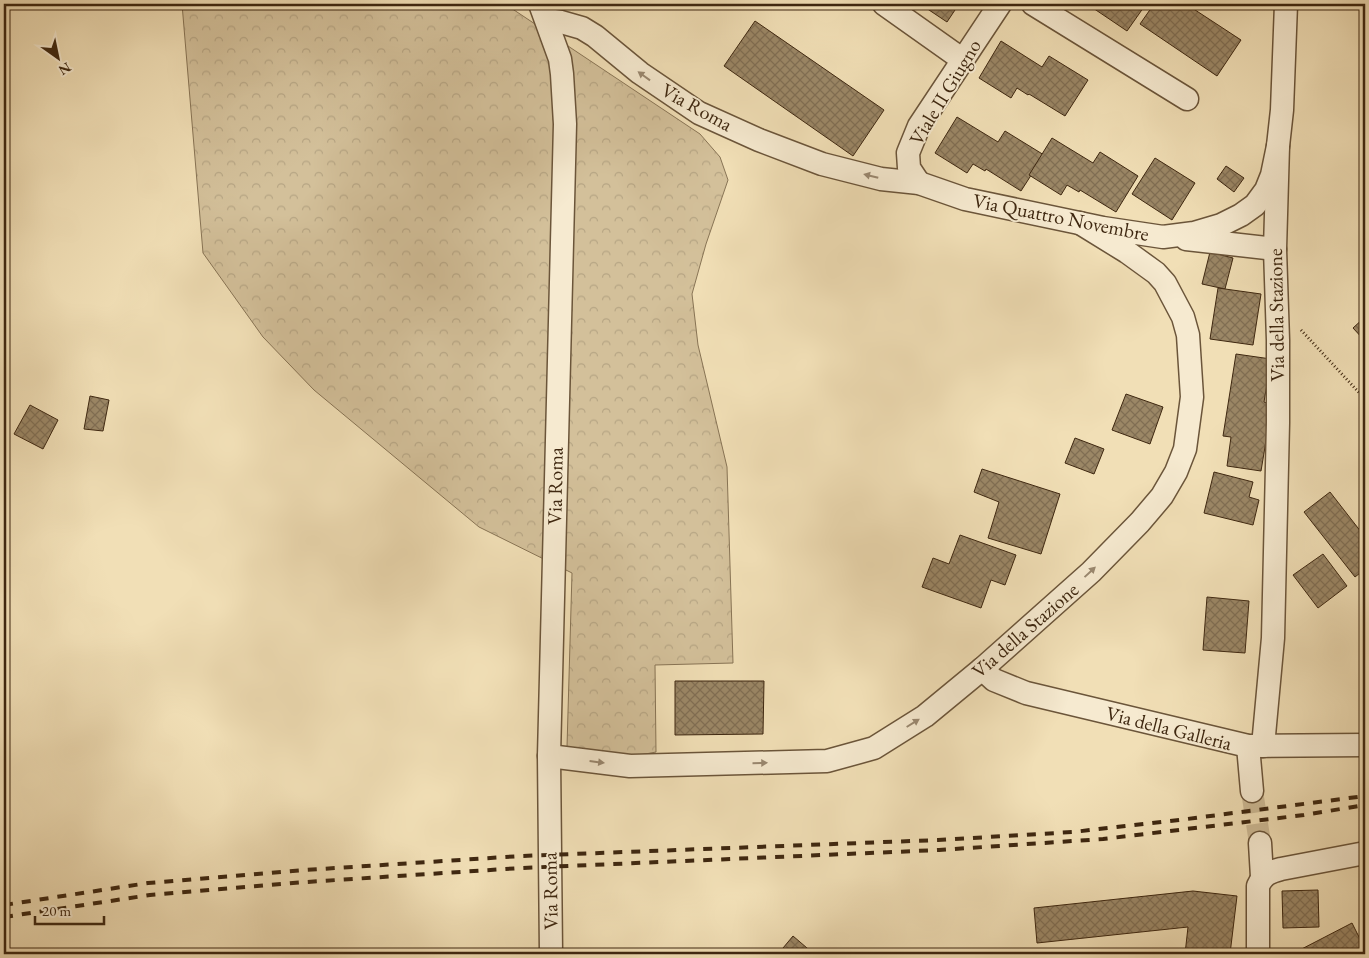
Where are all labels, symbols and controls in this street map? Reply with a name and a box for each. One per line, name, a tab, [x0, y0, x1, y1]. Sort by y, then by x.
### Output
north arrow	[32, 32, 82, 82]
street label: Viale II Giugno	[903, 34, 987, 150]
text: N	[55, 58, 75, 80]
one-way arrow	[637, 71, 651, 81]
street label: Via Roma	[657, 77, 737, 137]
one-way arrow	[863, 172, 878, 180]
street label: Via Quattro Novembre	[971, 187, 1151, 247]
street label: Via della Stazione	[1262, 248, 1290, 382]
street label: Via Roma	[541, 447, 569, 525]
one-way arrow	[1083, 566, 1095, 578]
street label: Via della Stazione	[966, 576, 1084, 684]
street label: Via della Galleria	[1103, 700, 1235, 756]
one-way arrow	[906, 718, 920, 728]
one-way arrow	[590, 758, 606, 766]
one-way arrow	[752, 759, 768, 767]
street label: Via Roma	[536, 852, 564, 930]
scale bar	[35, 893, 104, 925]
text: 20 m	[42, 901, 71, 920]

